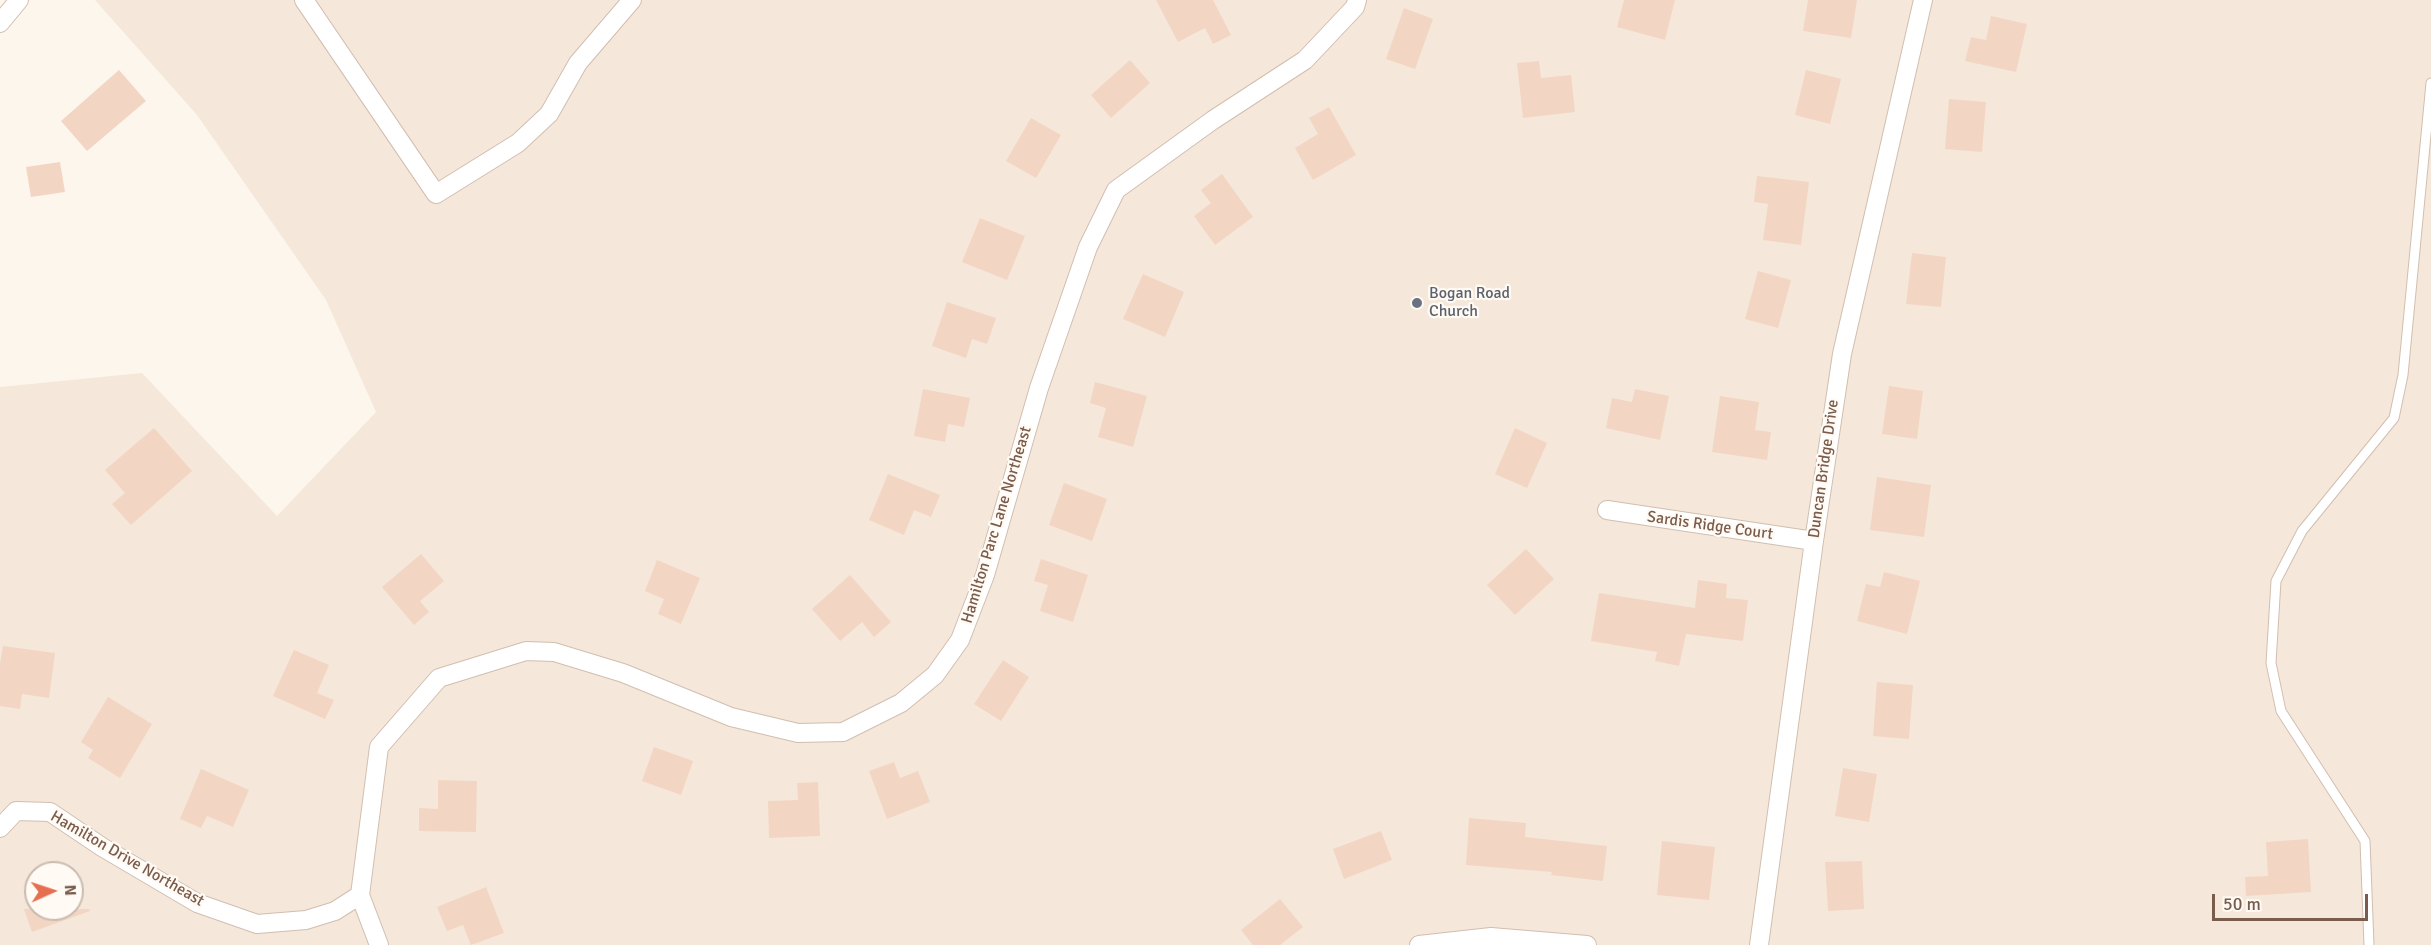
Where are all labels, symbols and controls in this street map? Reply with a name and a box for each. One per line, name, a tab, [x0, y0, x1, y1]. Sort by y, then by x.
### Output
place label: Bogan Road Church	[1429, 284, 1510, 322]
marker: Bogan Road Church	[1410, 296, 1424, 310]
street label: Duncan Bridge Drive	[1805, 398, 1843, 540]
street label: Hamilton Parc Lane Northeast	[958, 424, 1036, 626]
street label: Sardis Ridge Court	[1646, 508, 1774, 544]
street label: Hamilton Drive Northeast	[47, 807, 207, 911]
north arrow	[24, 861, 84, 921]
scale bar	[2215, 882, 2371, 920]
text: 50 m	[2223, 893, 2261, 915]

